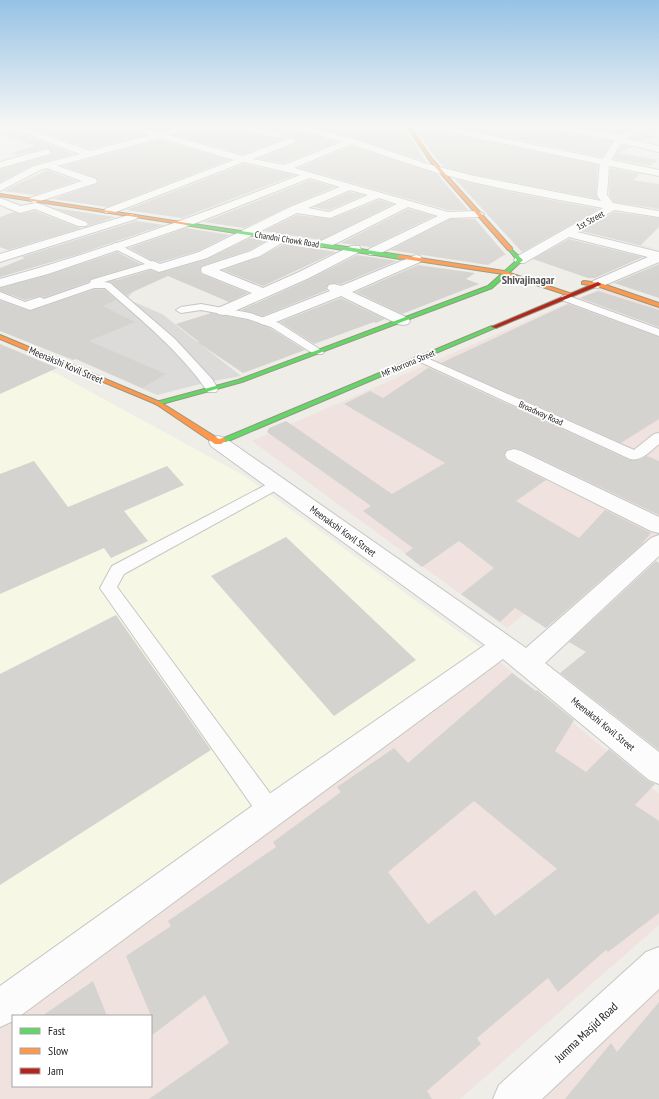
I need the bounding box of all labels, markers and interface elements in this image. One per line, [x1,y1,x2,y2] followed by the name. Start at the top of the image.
[574,208,606,232] street label: 1st Street
[254,228,320,250] street label: Chandni Chowk Road
[502,272,555,287] district label: Shivajinagar
[27,344,105,386] street label: Meenakshi Kovil Street
[380,347,437,379] street label: MF Norrona Street
[517,398,565,428] street label: Broadway Road
[307,503,379,560] street label: Meenakshi Kovil Street
[568,694,638,754] street label: Meenakshi Kovil Street
[551,999,621,1066] street label: Jumma Masjid Road
[12,1015,152,1087] legend
[48,1023,66,1038] text: Fast
[48,1043,69,1058] text: Slow
[47,1063,64,1078] text: Jam

